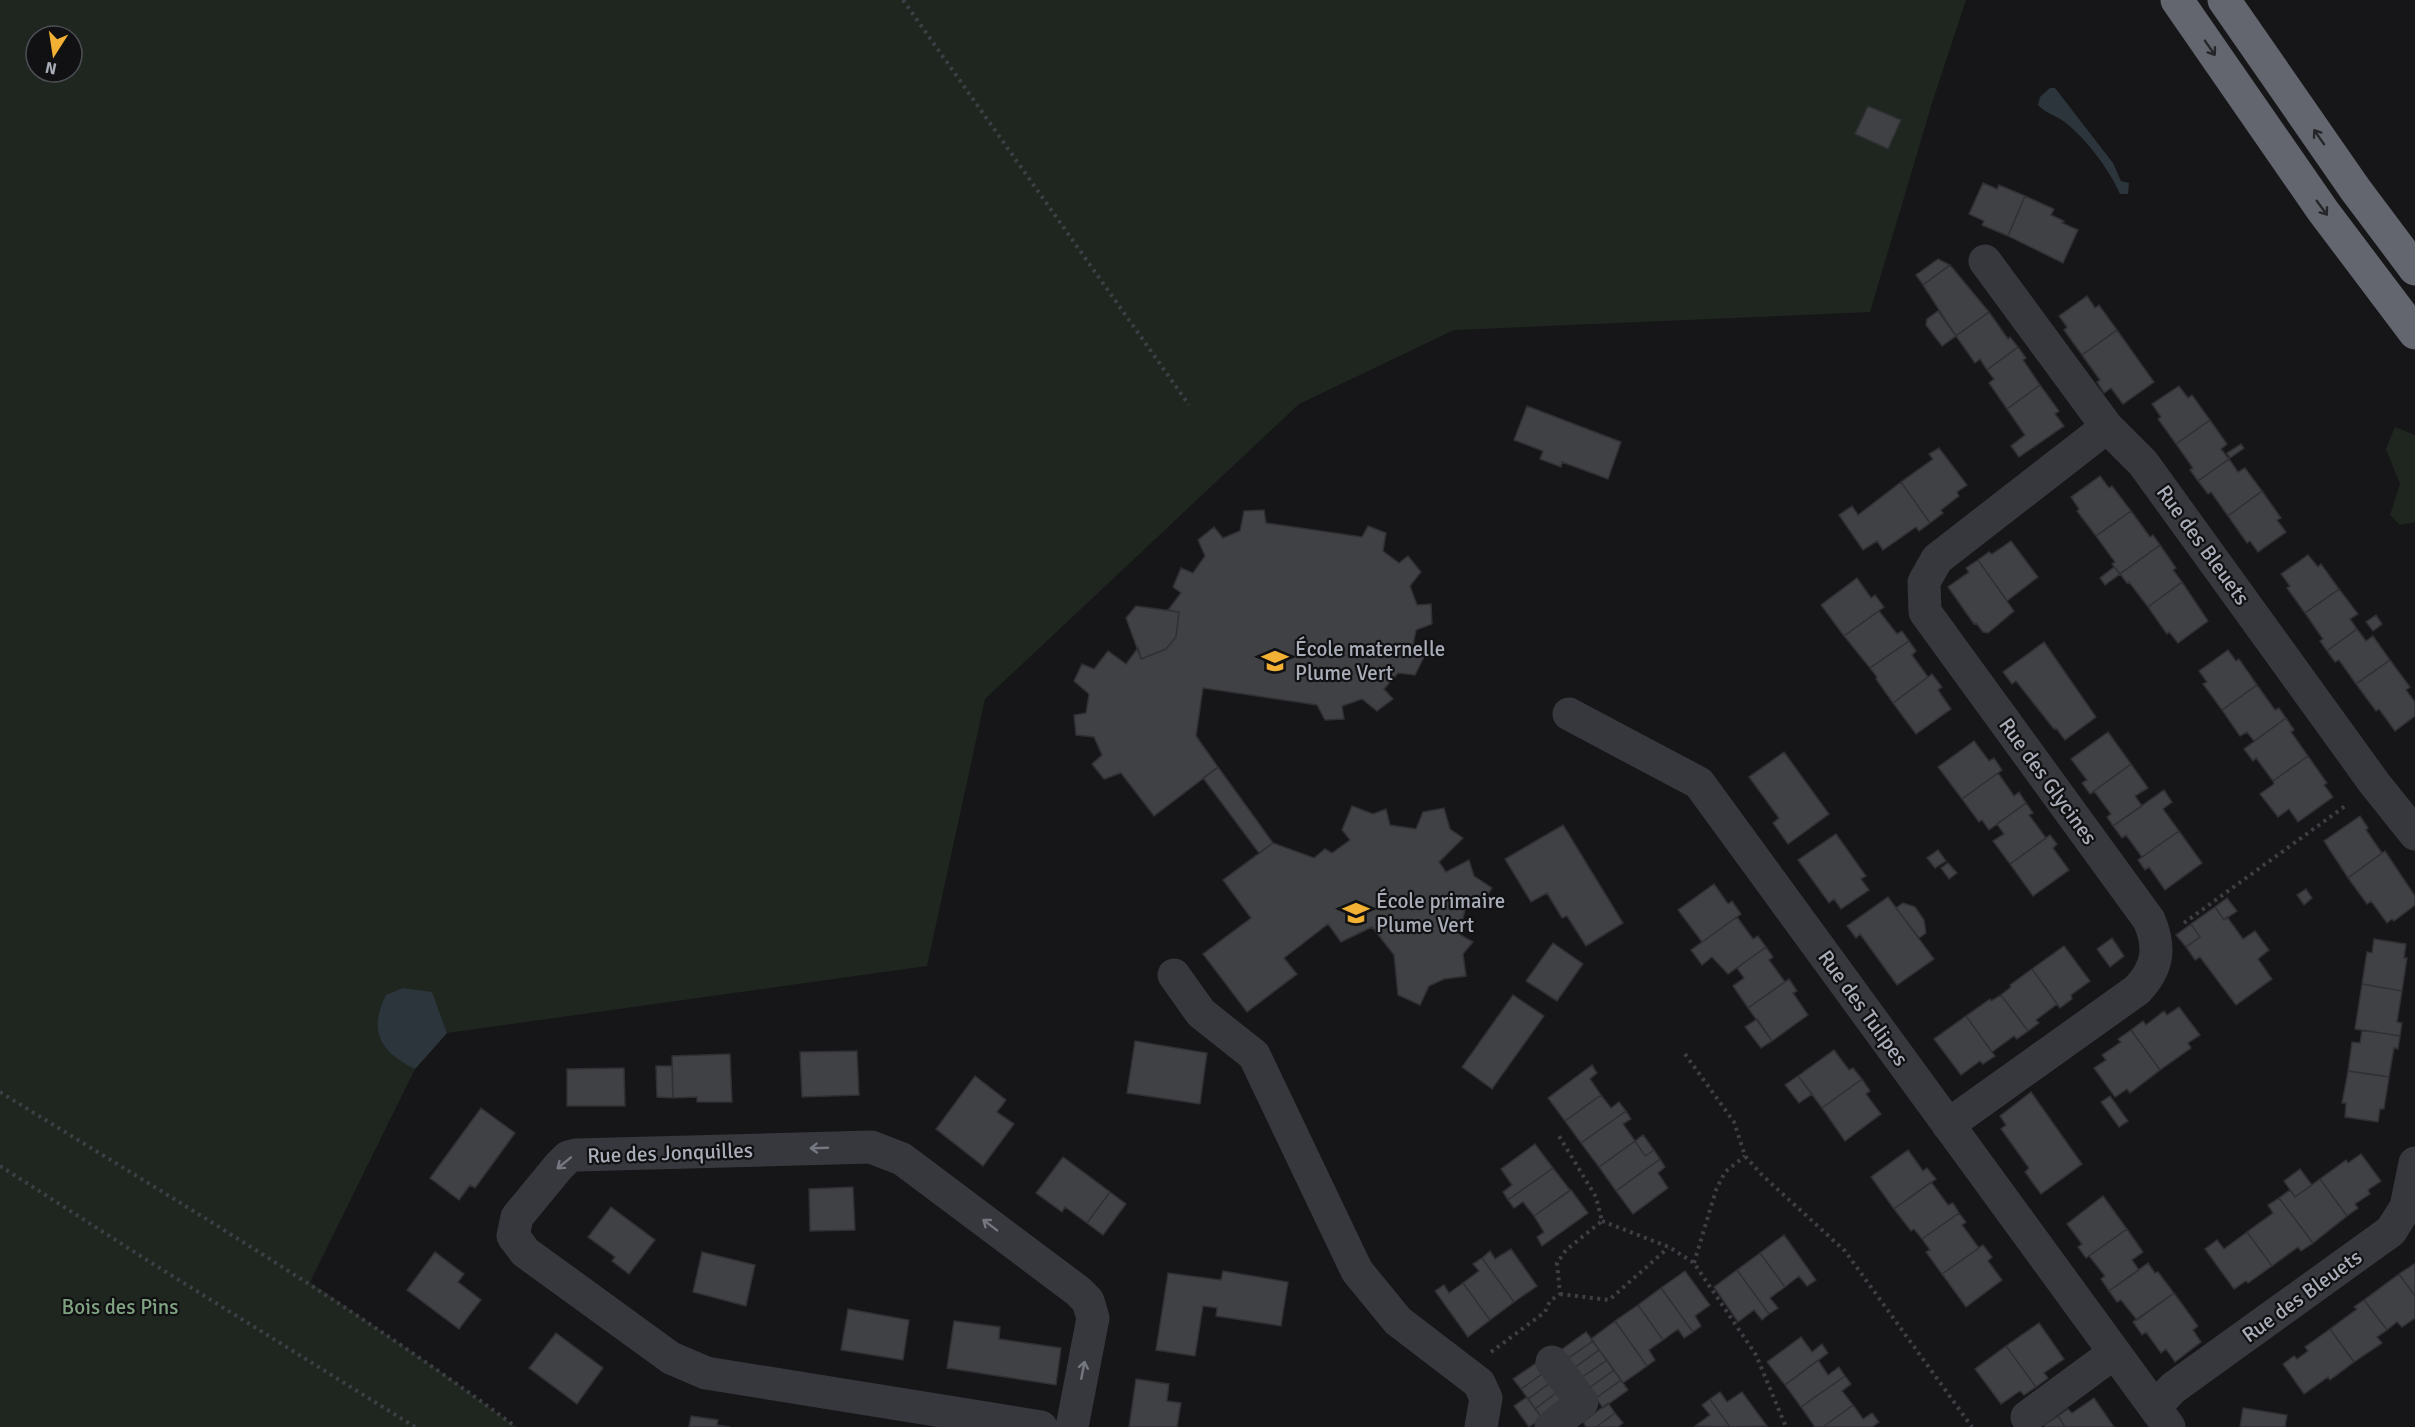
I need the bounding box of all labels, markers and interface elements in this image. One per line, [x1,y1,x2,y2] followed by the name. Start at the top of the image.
[24,24,84,84] north arrow
[2204,39,2216,56] one-way arrow
[44,57,59,79] text: N
[2313,129,2325,146] one-way arrow
[2316,200,2328,216] one-way arrow
[2151,480,2255,610] street label: Rue des Bleuets
[1295,636,1445,686] place label: École maternelle Plume Vert
[1260,646,1290,676] school or university icon: École maternelle Plume Vert
[1993,713,2103,849] street label: Rue des Glycines
[1376,888,1505,938] place label: École primaire Plume Vert
[1341,898,1371,928] school or university icon: École primaire Plume Vert
[1812,945,1914,1071] street label: Rue des Tulipes
[587,1137,753,1169] street label: Rue des Jonquilles
[810,1143,830,1154] one-way arrow
[556,1156,572,1169] one-way arrow
[982,1218,998,1231] one-way arrow
[2237,1244,2367,1348] street label: Rue des Bleuets
[62,1294,178,1320] park label: Bois des Pins
[1078,1360,1089,1380] one-way arrow

